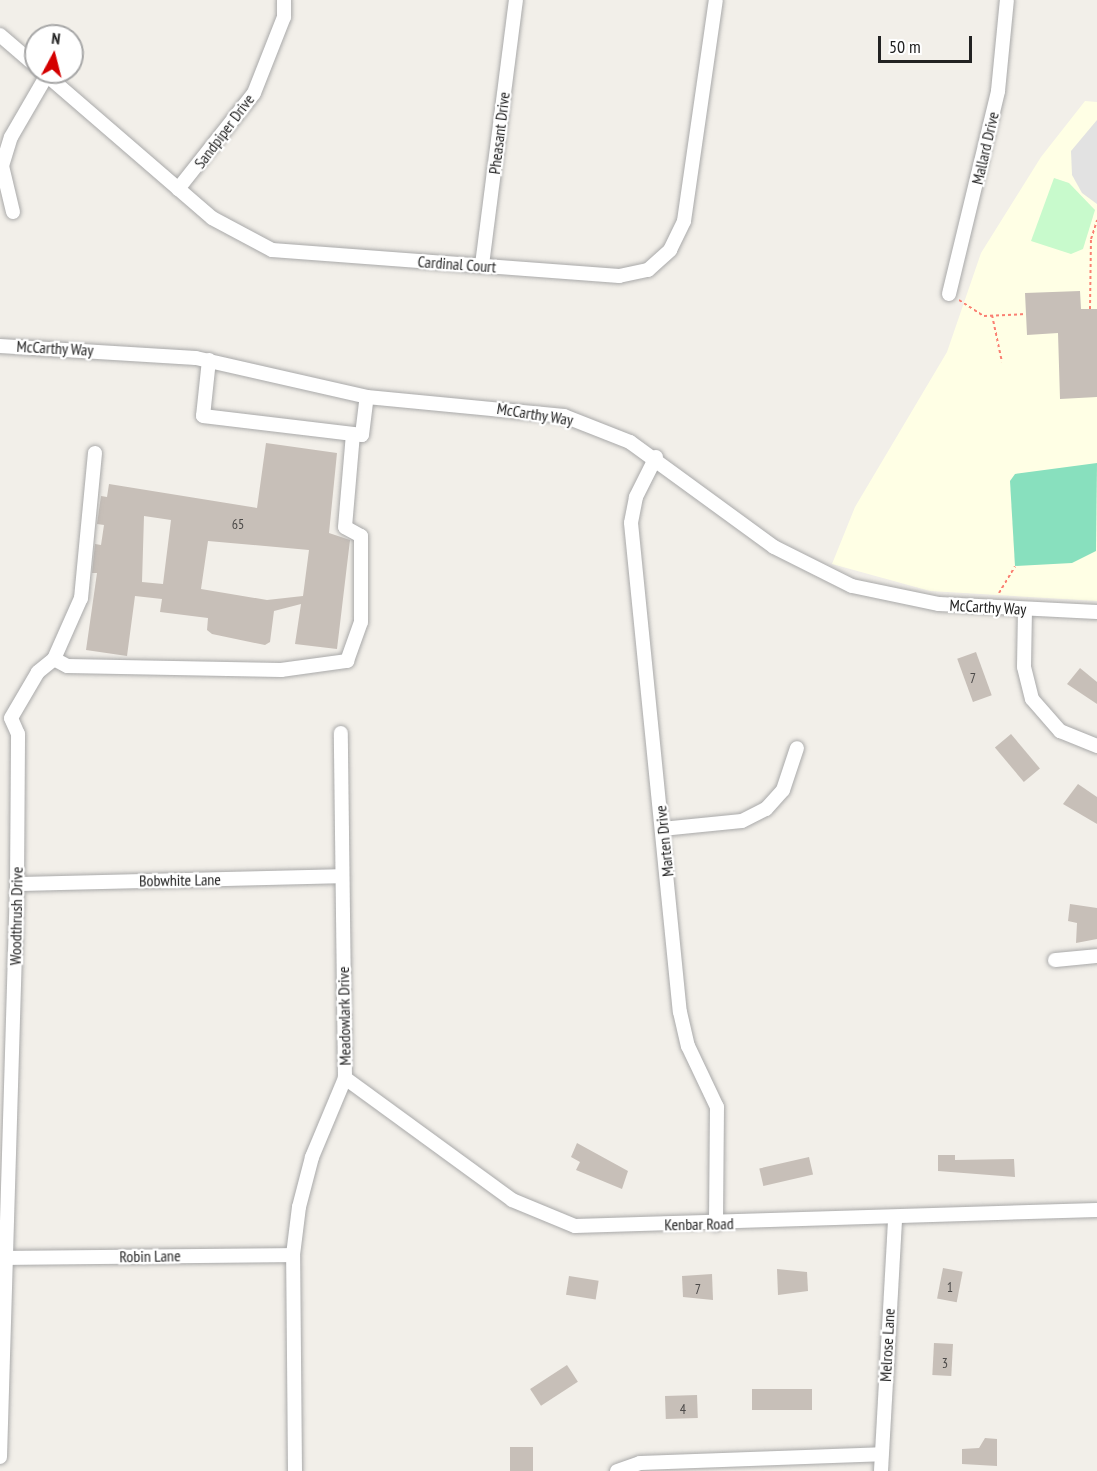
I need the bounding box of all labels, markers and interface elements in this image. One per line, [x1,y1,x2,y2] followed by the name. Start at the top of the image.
[24,24,84,84] north arrow
[881,24,976,62] scale bar
[50,28,61,49] text: N
[889,35,921,58] text: 50 m
[190,90,258,172] street label: Sandpiper Drive
[484,91,514,175] street label: Pheasant Drive
[967,110,1003,186] street label: Mallard Drive
[417,252,497,276] street label: Cardinal Court
[16,336,94,360] street label: McCarthy Way
[495,398,575,430] street label: McCarthy Way
[232,516,244,532] house number: 65
[949,595,1027,619] street label: McCarthy Way
[970,670,976,686] house number: 7
[651,804,677,878] street label: Marten Drive
[6,867,26,965] street label: Woodthrush Drive
[139,870,221,890] street label: Bobwhite Lane
[334,966,354,1066] street label: Meadowlark Drive
[664,1214,734,1234] street label: Kenbar Road
[119,1246,181,1266] street label: Robin Lane
[947,1279,953,1295] house number: 1
[695,1281,701,1297] house number: 7
[875,1308,899,1382] street label: Melrose Lane
[942,1355,948,1371] house number: 3
[680,1401,686,1417] house number: 4

